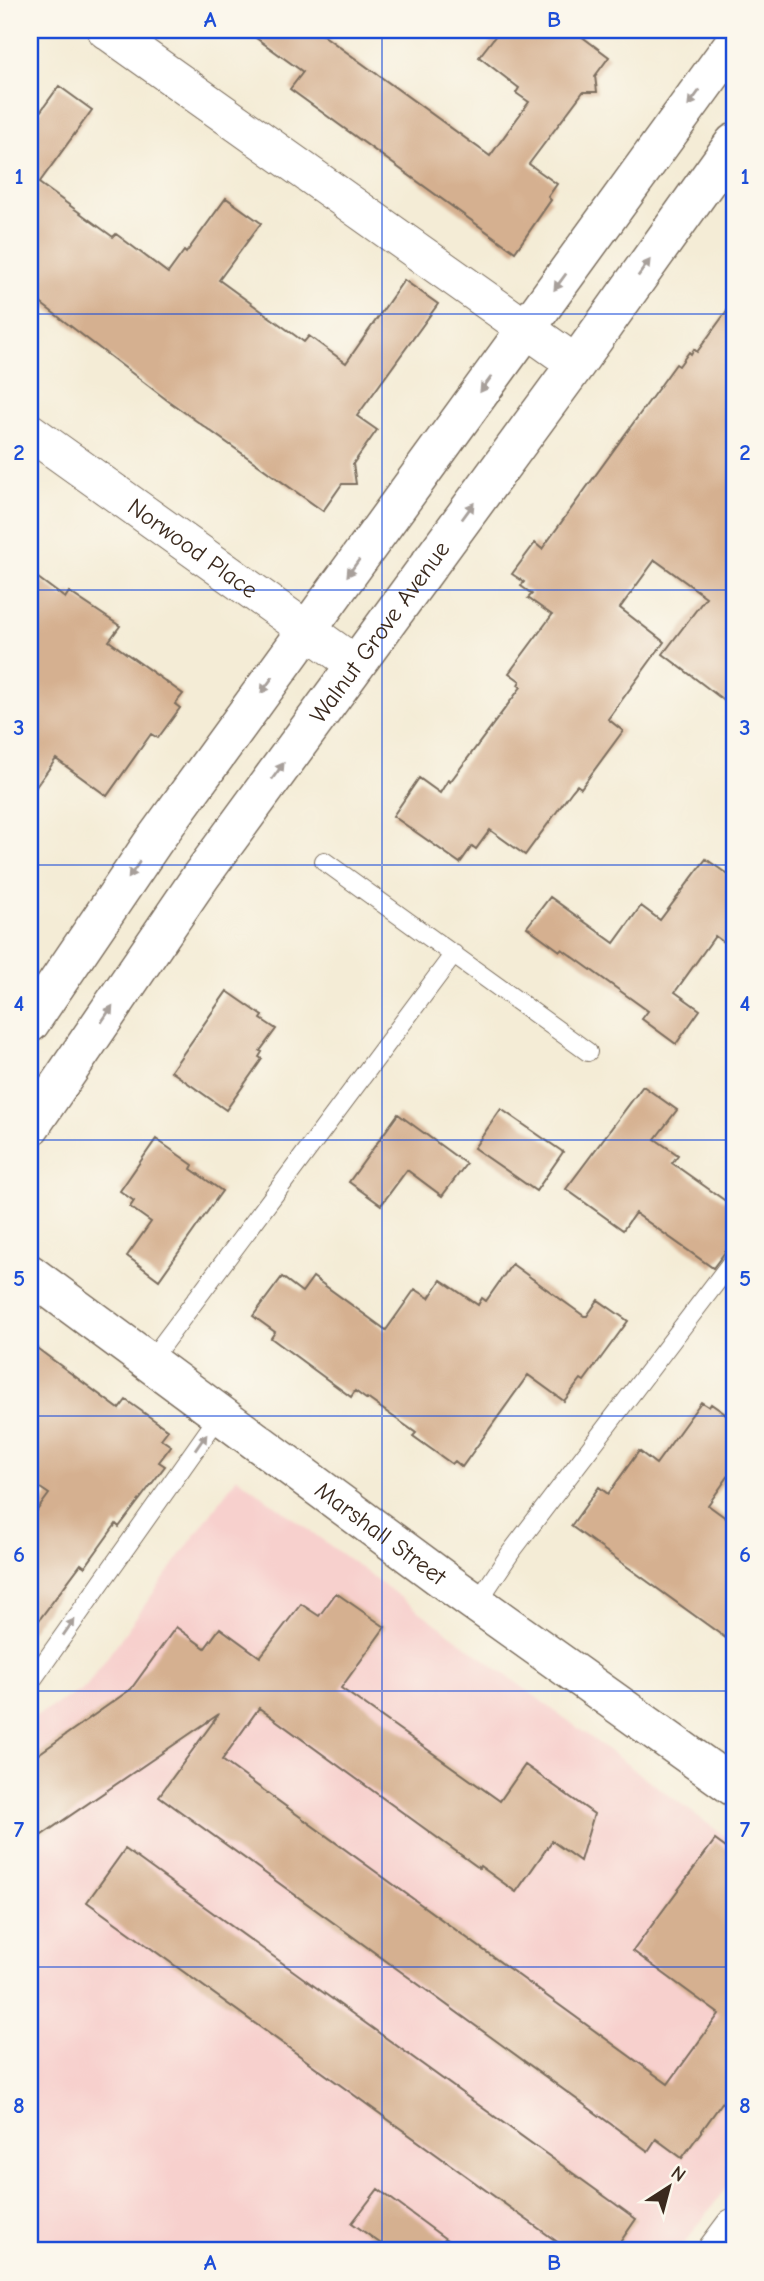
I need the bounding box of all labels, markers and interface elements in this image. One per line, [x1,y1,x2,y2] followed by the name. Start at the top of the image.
[204,6,217,33] text: A
[547,6,561,33] text: B
[687,89,701,107] one-way arrow
[14,163,24,190] text: 1
[740,163,750,190] text: 1
[637,259,651,278] one-way arrow
[554,273,568,291] one-way arrow
[480,375,494,393] one-way arrow
[13,439,25,466] text: 2
[739,439,751,466] text: 2
[122,492,263,604] street label: Norwood Place
[461,502,475,520] one-way arrow
[304,536,456,729] street label: Walnut Grove Avenue
[346,559,360,577] one-way arrow
[260,676,274,695] one-way arrow
[13,714,25,741] text: 3
[739,714,751,741] text: 3
[271,761,285,780] one-way arrow
[127,861,141,879] one-way arrow
[14,990,25,1017] text: 4
[740,990,751,1017] text: 4
[100,1005,114,1023] one-way arrow
[13,1265,25,1292] text: 5
[739,1265,751,1292] text: 5
[194,1433,208,1451] one-way arrow
[310,1476,453,1591] street label: Marshall Street
[13,1541,25,1568] text: 6
[739,1541,751,1568] text: 6
[62,1618,76,1636] one-way arrow
[14,1816,25,1843] text: 7
[740,1816,751,1843] text: 7
[13,2092,25,2119] text: 8
[739,2092,751,2119] text: 8
[634,2152,704,2222] north arrow
[667,2162,690,2187] text: N
[204,2249,217,2276] text: A
[547,2249,561,2276] text: B

